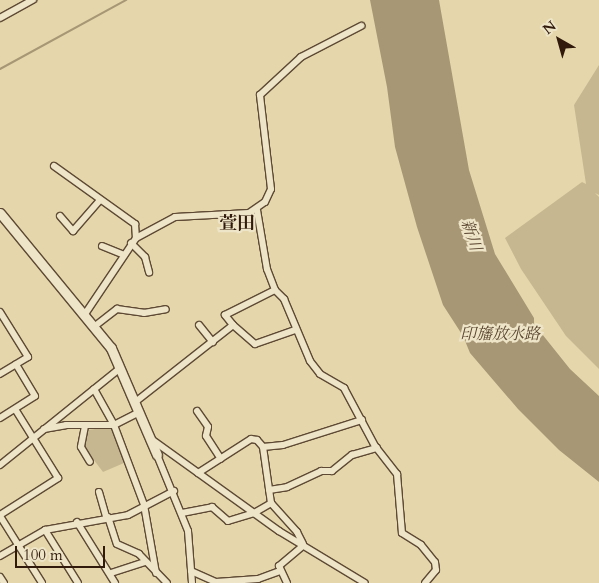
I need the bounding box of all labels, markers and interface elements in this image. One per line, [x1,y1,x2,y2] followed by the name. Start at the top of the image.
[534,15,584,65] north arrow
[539,17,560,39] text: N
[219,213,255,235] district label: 萱田
[457,217,485,253] water label: 新川
[460,324,540,344] water label: 印旛放水路
[18,536,108,568] scale bar
[23,545,63,565] text: 100 m

